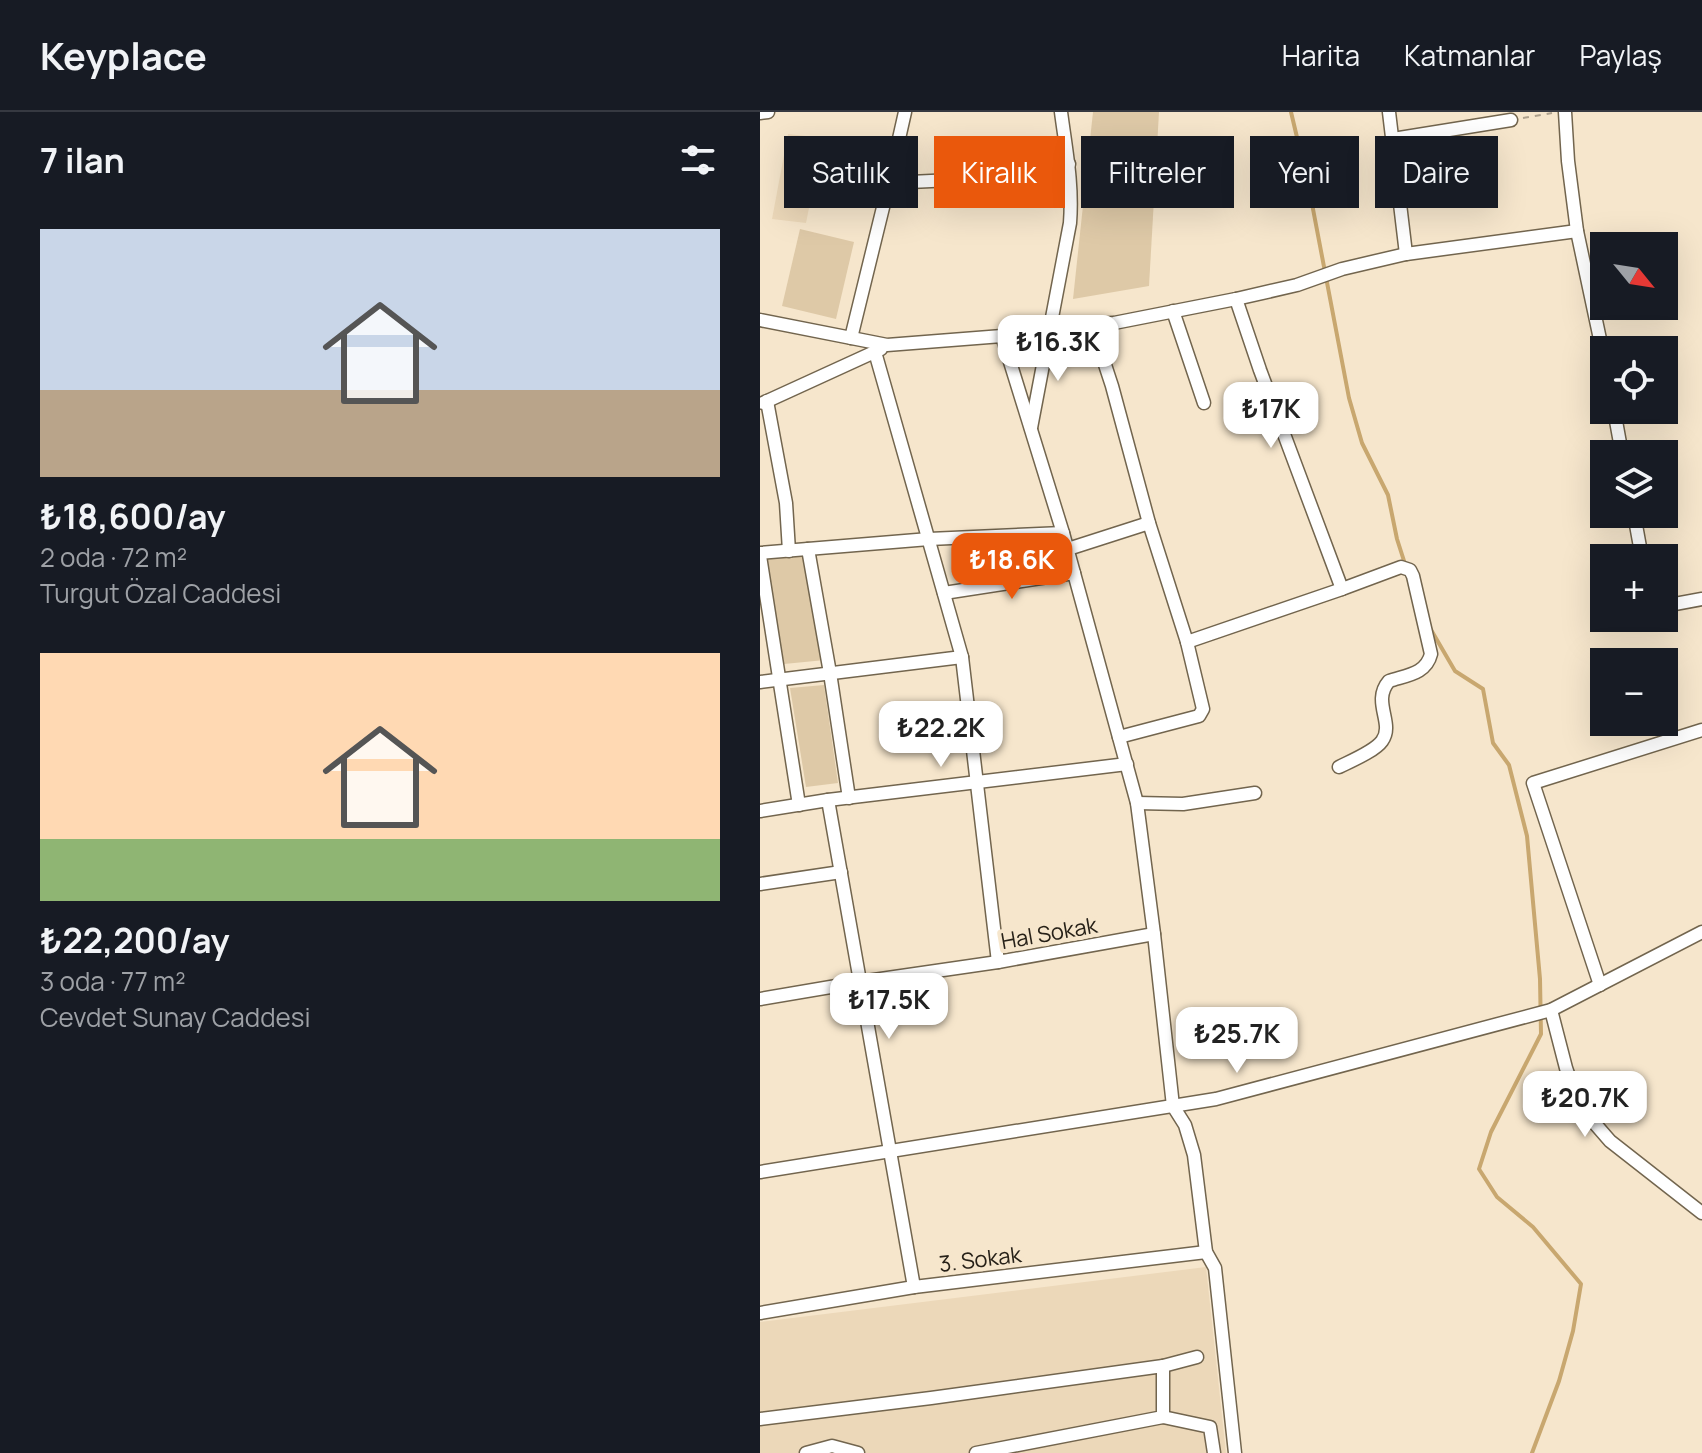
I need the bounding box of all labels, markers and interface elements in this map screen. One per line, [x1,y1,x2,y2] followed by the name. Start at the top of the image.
[40,29,207,81] text: Keyplace
[1282,36,1360,74] text: Harita
[1404,36,1535,74] text: Katmanlar
[1579,36,1662,74] text: Paylaş
[784,136,918,208] chip: Satılık
[934,136,1065,208] chip: Kiralık
[1081,136,1234,208] chip: Filtreler
[1250,136,1359,208] chip: Yeni
[1375,136,1498,208] chip: Daire
[40,137,125,183] text: 7 ilan
[676,138,720,182] icon: filters
[1590,232,1678,320] north arrow
[1590,232,1678,736] map controls
[308,281,452,425] icon: home
[993,315,1123,383] pin: ₺16.3K
[1016,323,1100,359] text: ₺16.3K
[1590,336,1678,424] button: locate
[1224,382,1318,450] pin: ₺17K
[1241,390,1301,426] text: ₺17K
[1590,440,1678,528] button: layers
[40,493,226,539] text: ₺18,600/ay
[947,533,1077,601] pin: ₺18.6K
[40,539,187,575] text: 2 oda · 72 m²
[969,541,1055,577] text: ₺18.6K
[1590,544,1678,632] button: +
[40,575,281,611] text: Turgut Özal Caddesi
[1590,648,1678,736] button: −
[876,701,1006,769] pin: ₺22.2K
[308,705,452,849] icon: home
[897,709,985,745] text: ₺22.2K
[998,910,1101,956] street label: Hal Sokak
[40,917,230,963] text: ₺22,200/ay
[40,963,186,999] text: 3 oda · 77 m²
[824,973,954,1041] pin: ₺17.5K
[848,981,930,1017] text: ₺17.5K
[40,999,310,1035] text: Cevdet Sunay Caddesi
[1172,1007,1302,1075] pin: ₺25.7K
[1194,1015,1280,1051] text: ₺25.7K
[1520,1071,1650,1139] pin: ₺20.7K
[1541,1079,1629,1115] text: ₺20.7K
[937,1239,1024,1279] street label: 3. Sokak

